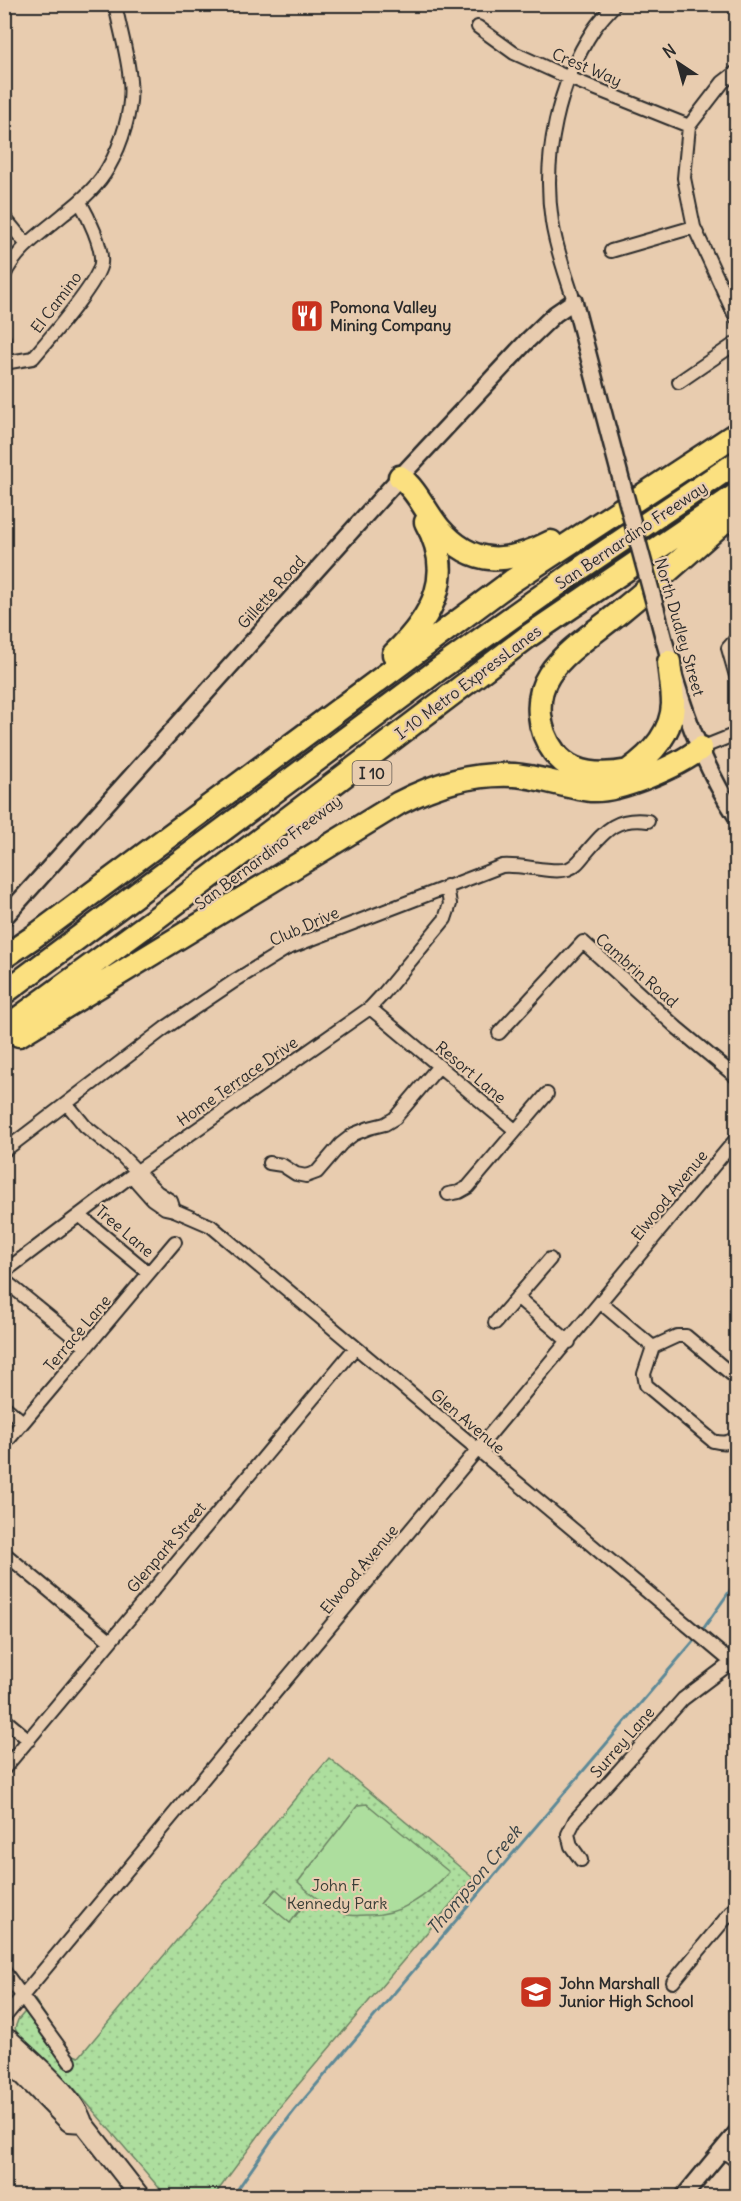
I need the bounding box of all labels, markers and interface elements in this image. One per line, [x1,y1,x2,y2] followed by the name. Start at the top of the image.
[648,33,708,93] north arrow
[659,40,680,62] text: N
[549,43,625,91] street label: Crest Way
[26,267,86,337] street label: El Camino
[330,297,451,336] place label: Pomona Valley Mining Company
[289,298,325,334] restaurant icon: Pomona Valley Mining Company
[551,477,711,593] street label: San Bernardino Freeway
[233,551,309,633] street label: Gillette Road
[651,556,709,699] street label: North Dudley Street
[391,621,545,743] street label: I-10 Metro ExpressLanes
[352,761,392,785] road number: I 10
[191,790,345,914] street label: San Bernardino Freeway
[266,902,342,950] street label: Club Drive
[592,929,682,1011] street label: Cambrin Road
[173,1032,301,1130] street label: Home Terrace Drive
[432,1037,510,1107] street label: Resort Lane
[626,1146,712,1244] street label: Elwood Avenue
[92,1201,158,1261] street label: Tree Lane
[39,1291,115,1375] street label: Terrace Lane
[427,1384,509,1458] street label: Glen Avenue
[122,1497,210,1597] street label: Glenpark Street
[316,1520,402,1618] street label: Elwood Avenue
[586,1702,658,1782] street label: Surrey Lane
[421,1819,528,1940] water label: Thompson Creek
[287,1875,387,1913] park label: John F. Kennedy Park
[559,1973,694,2012] place label: John Marshall Junior High School
[518,1974,554,2010] school or university icon: John Marshall Junior High School

